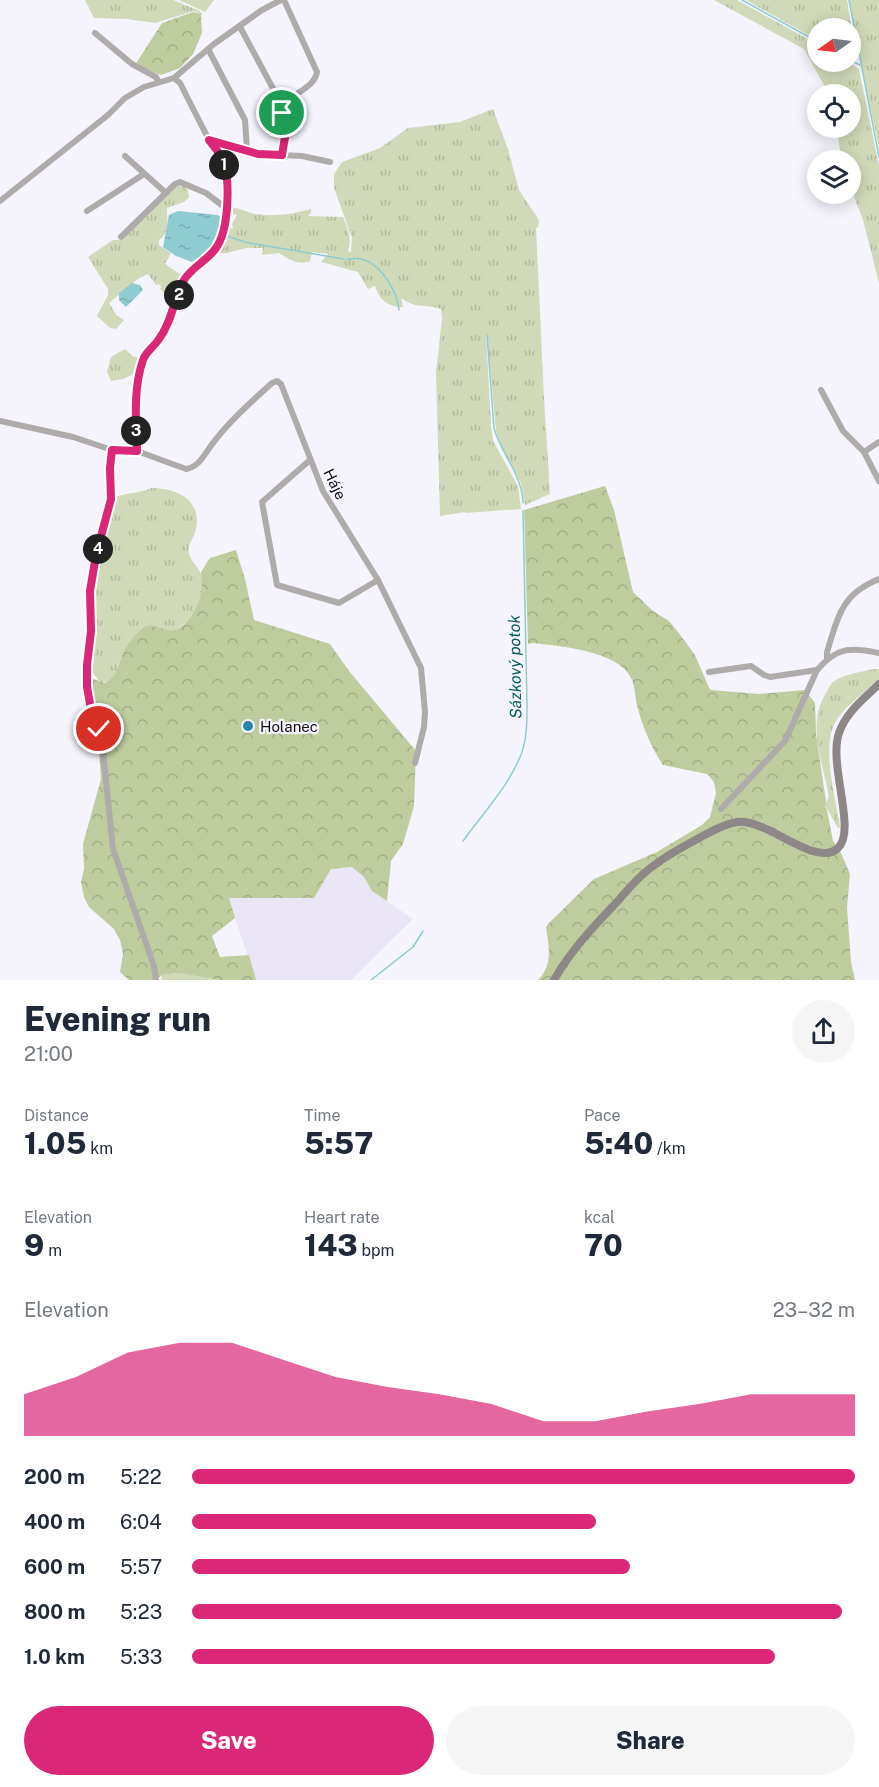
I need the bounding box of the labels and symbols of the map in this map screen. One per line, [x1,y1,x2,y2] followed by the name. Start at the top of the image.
[807,18,861,72] north arrow
[256,87,307,138] pin
[209,150,239,180] pin: 1
[164,280,194,310] pin: 2
[121,416,151,446] pin: 3
[320,466,350,502] street label: Háje
[83,534,113,564] pin: 4
[505,615,525,719] water label: Sázkový potok
[73,703,124,754] pin
[260,718,318,735] place label: Holanec
[241,719,255,733] marker: Holanec

